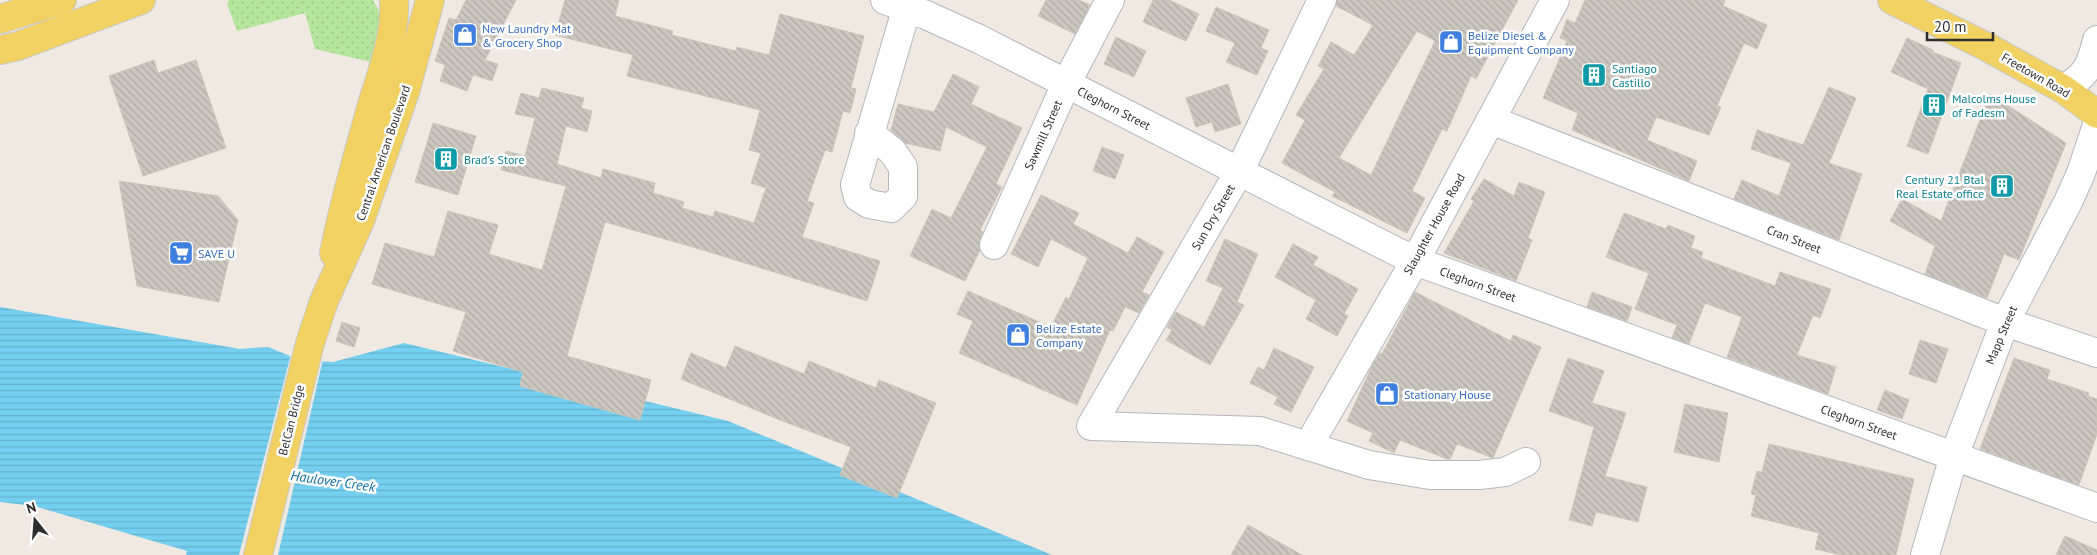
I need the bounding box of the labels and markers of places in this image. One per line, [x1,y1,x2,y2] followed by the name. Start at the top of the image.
[482,21,571,50] place label: New Laundry Mat & Grocery Shop
[452,22,478,48] shop icon: New Laundry Mat & Grocery Shop
[1468,28,1574,57] place label: Belize Diesel & Equipment Company
[1438,29,1464,55] shop icon: Belize Diesel & Equipment Company
[1612,61,1657,90] place label: Santiago Castillo
[1581,62,1607,88] building icon: Santiago Castillo
[1952,91,2036,120] place label: Malcolms House of Fadesm
[1921,92,1947,118] building icon: Malcolms House of Fadesm
[433,146,459,172] building icon: Brad's Store
[464,152,525,167] place label: Brad's Store
[1896,172,1984,201] place label: Century 21 Btal Real Estate office
[1989,173,2015,199] building icon: Century 21 Btal Real Estate office
[168,240,194,266] supermarket icon: SAVE U
[198,246,235,261] place label: SAVE U
[1036,321,1102,350] place label: Belize Estate Company
[1005,322,1031,348] shop icon: Belize Estate Company
[1374,381,1400,407] shop icon: Stationary House
[1404,387,1491,402] place label: Stationary House

